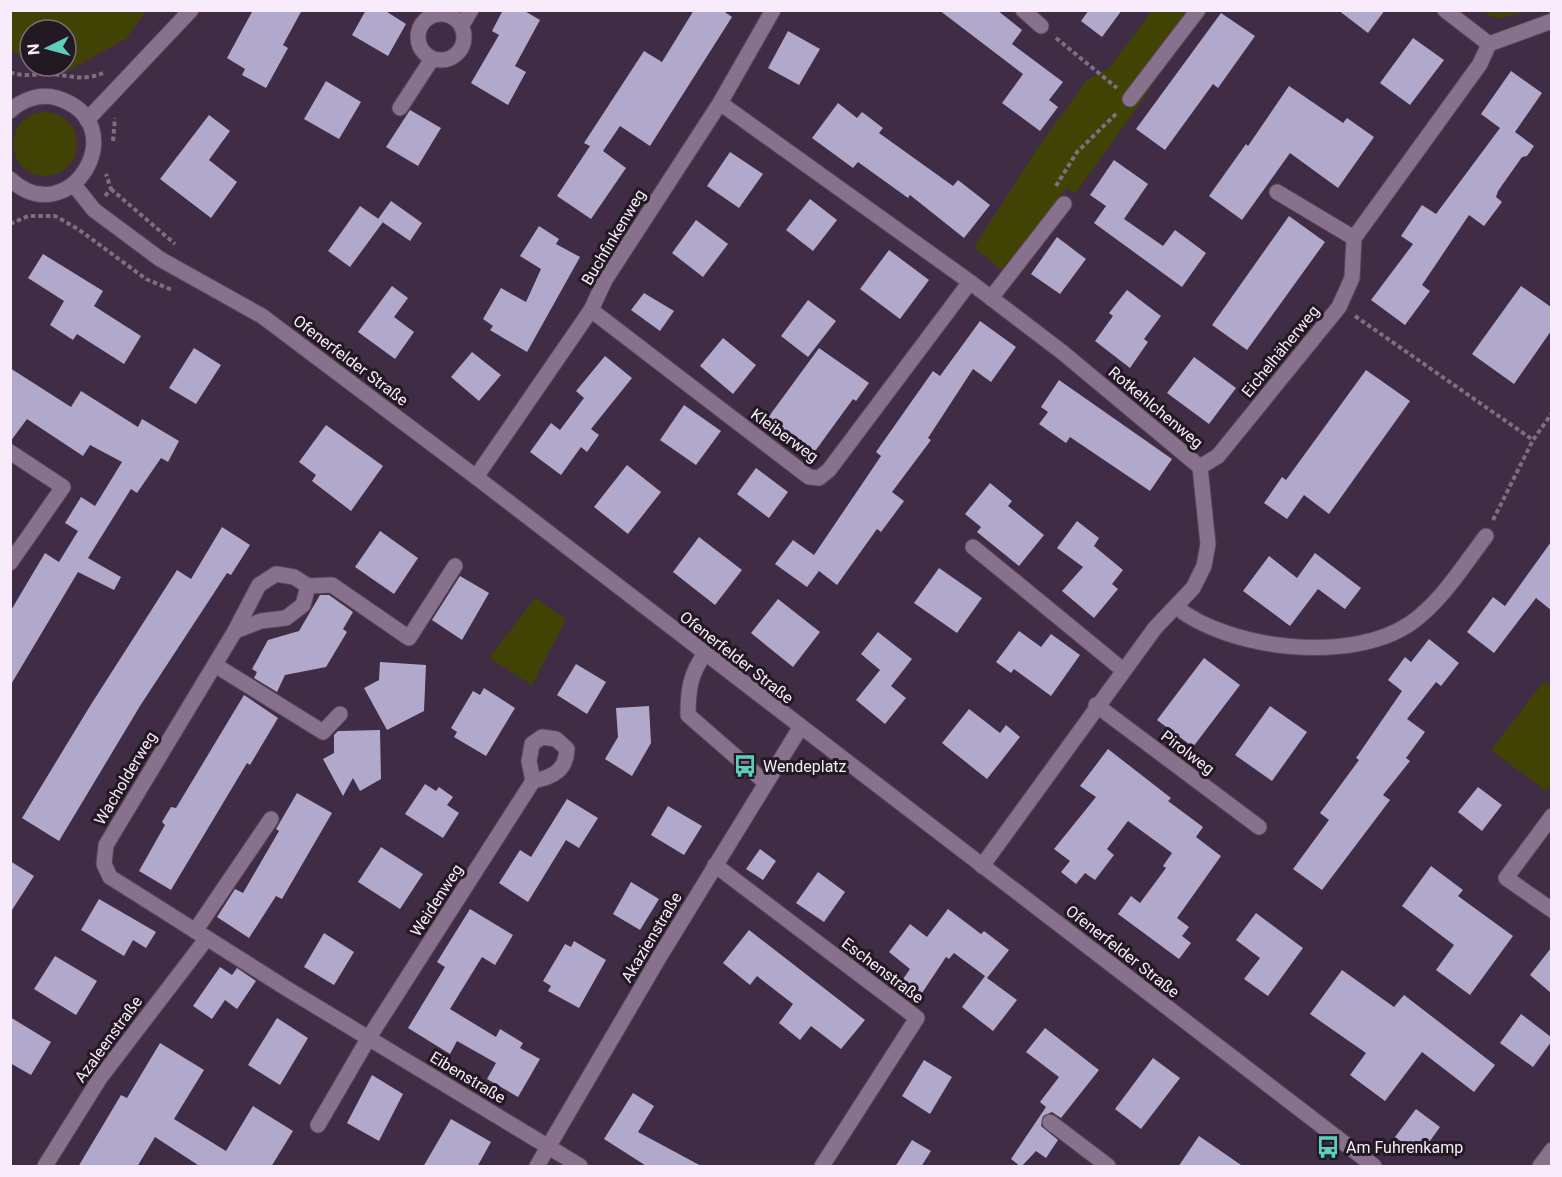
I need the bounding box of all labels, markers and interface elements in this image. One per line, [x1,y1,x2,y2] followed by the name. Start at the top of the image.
[18,18,78,78] north arrow
[24,43,44,56] text: N
[577,186,650,289] street label: Buchfinkenweg
[1238,302,1323,401] street label: Eichelhäherweg
[290,311,412,410] street label: Ofenerfelder Straße
[1105,362,1207,452] street label: Rotkehlchenweg
[747,405,822,466] street label: Kleiberweg
[676,607,797,708] street label: Ofenerfelder Straße
[1157,726,1218,779] street label: Pirolweg
[90,728,161,828] street label: Wacholderweg
[732,753,758,779] bus stop icon: Wendeplatz
[763,757,847,776] place label: Wendeplatz
[406,861,467,940] street label: Weidenweg
[617,889,686,986] street label: Akazienstraße
[1062,901,1183,1002] street label: Ofenerfelder Straße
[838,934,927,1007] street label: Eschenstraße
[71,992,146,1086] street label: Azaleenstraße
[427,1048,509,1107] street label: Eibenstraße
[1315,1134,1341,1160] bus stop icon: Am Fuhrenkamp
[1346,1138,1463,1157] place label: Am Fuhrenkamp

